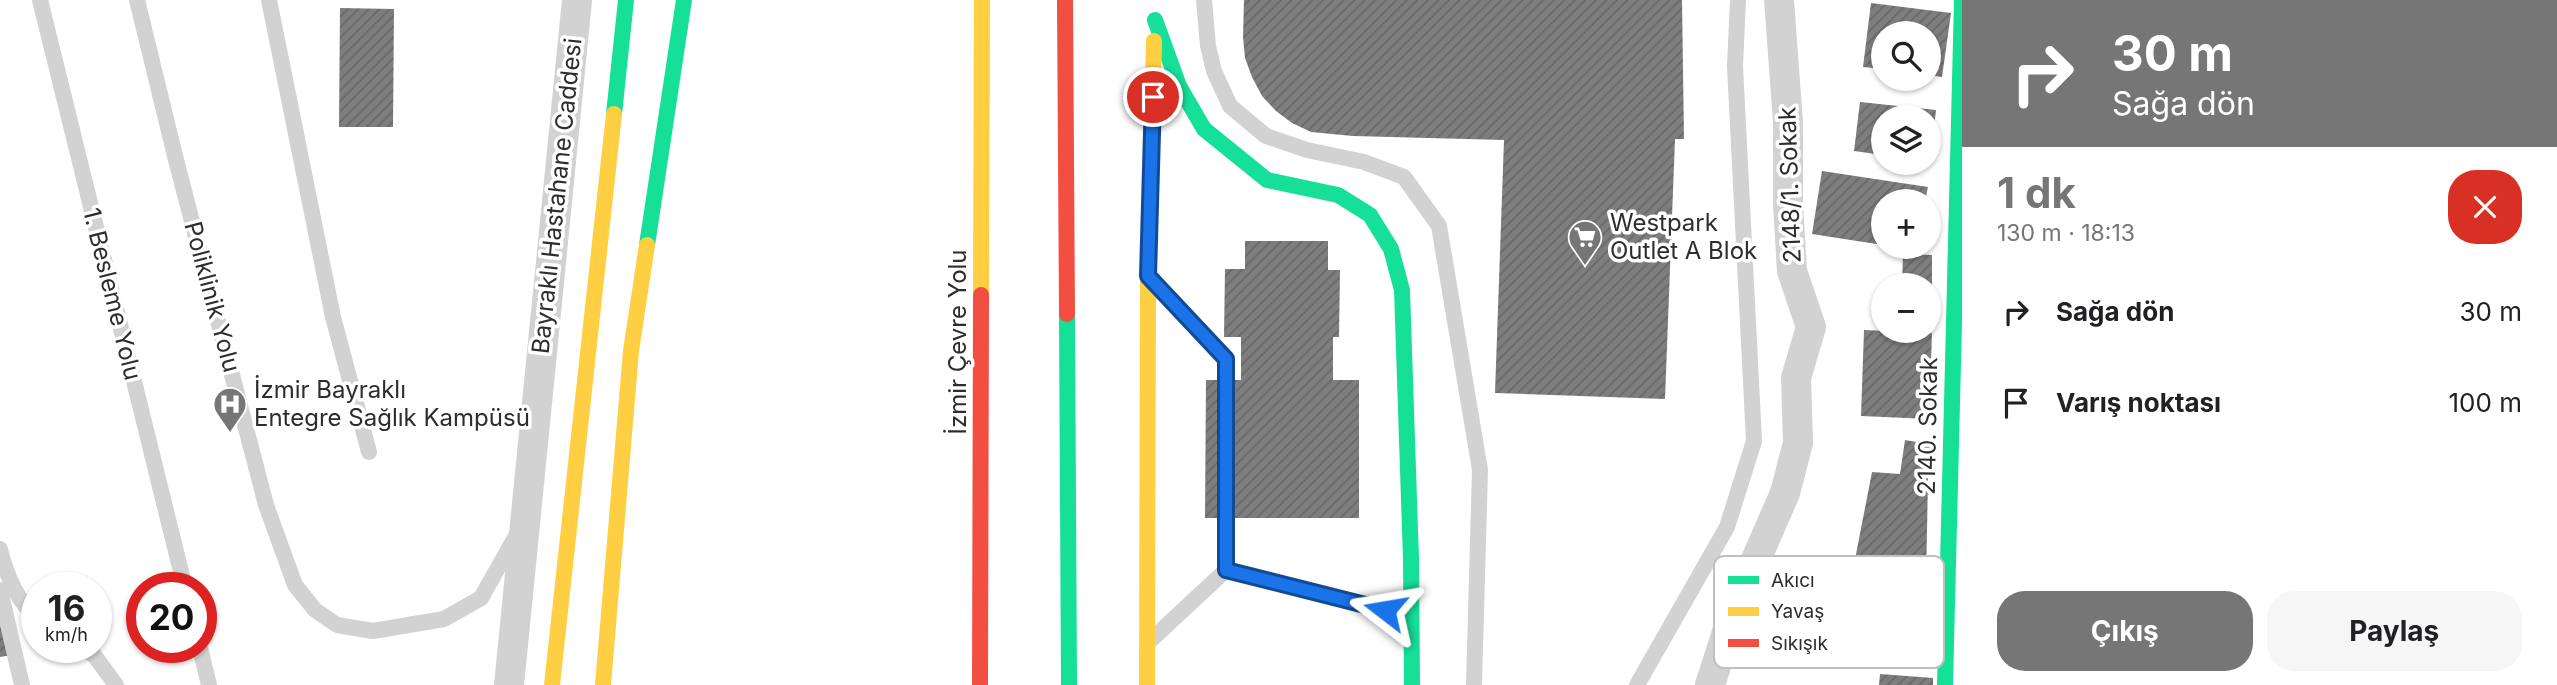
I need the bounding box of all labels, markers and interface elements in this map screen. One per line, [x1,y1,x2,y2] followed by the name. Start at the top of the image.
[1871,21,1941,343] map controls
[1871,21,1941,91] button: search
[2112,24,2233,83] text: 30 m
[1997,28,2088,119] icon: right
[526,37,588,355] street label: Bayraklı Hastahane Caddesi
[1123,67,1183,127] pin
[1134,78,1172,116] icon: arrive
[2112,84,2255,123] text: Sağa dön
[1871,105,1941,175] button: layers
[1772,106,1807,264] street label: 2148/1. Sokak
[1997,167,2076,218] text: 1 dk
[2448,170,2522,244] button: close
[1871,189,1941,259] button: +
[77,205,148,383] street label: 1. Besleme Yolu
[1610,208,1757,265] place label: Westpark Outlet A Blok
[178,218,247,375] street label: Poliklinik Yolu
[1566,218,1604,267] supermarket icon: Westpark Outlet A Blok
[1997,219,2135,247] text: 130 m · 18:13
[943,249,972,435] street label: İzmir Çevre Yolu
[1871,273,1941,343] button: −
[1997,293,2035,331] icon: right
[2056,296,2174,327] text: Sağa dön
[2459,296,2522,327] text: 30 m
[1912,357,1943,495] street label: 2140. Sokak
[254,375,530,432] place label: İzmir Bayraklı Entegre Sağlık Kampüsü
[1997,384,2035,422] icon: arrive
[211,385,249,434] hospital icon: İzmir Bayraklı Entegre Sağlık Kampüsü
[2056,387,2221,418] text: Varış noktası
[2449,387,2522,418] text: 100 m
[1714,556,1944,668] legend
[1771,569,1815,592] text: Akıcı
[126,572,217,663] speed limit sign: 20
[1348,573,1422,647] position arrow
[48,587,85,629] text: 16
[1997,591,2253,671] button: Çıkış
[2267,591,2522,671] button: Paylaş
[1771,600,1824,623] text: Yavaş
[45,624,88,645] text: km/h
[1771,632,1828,655] text: Sıkışık

